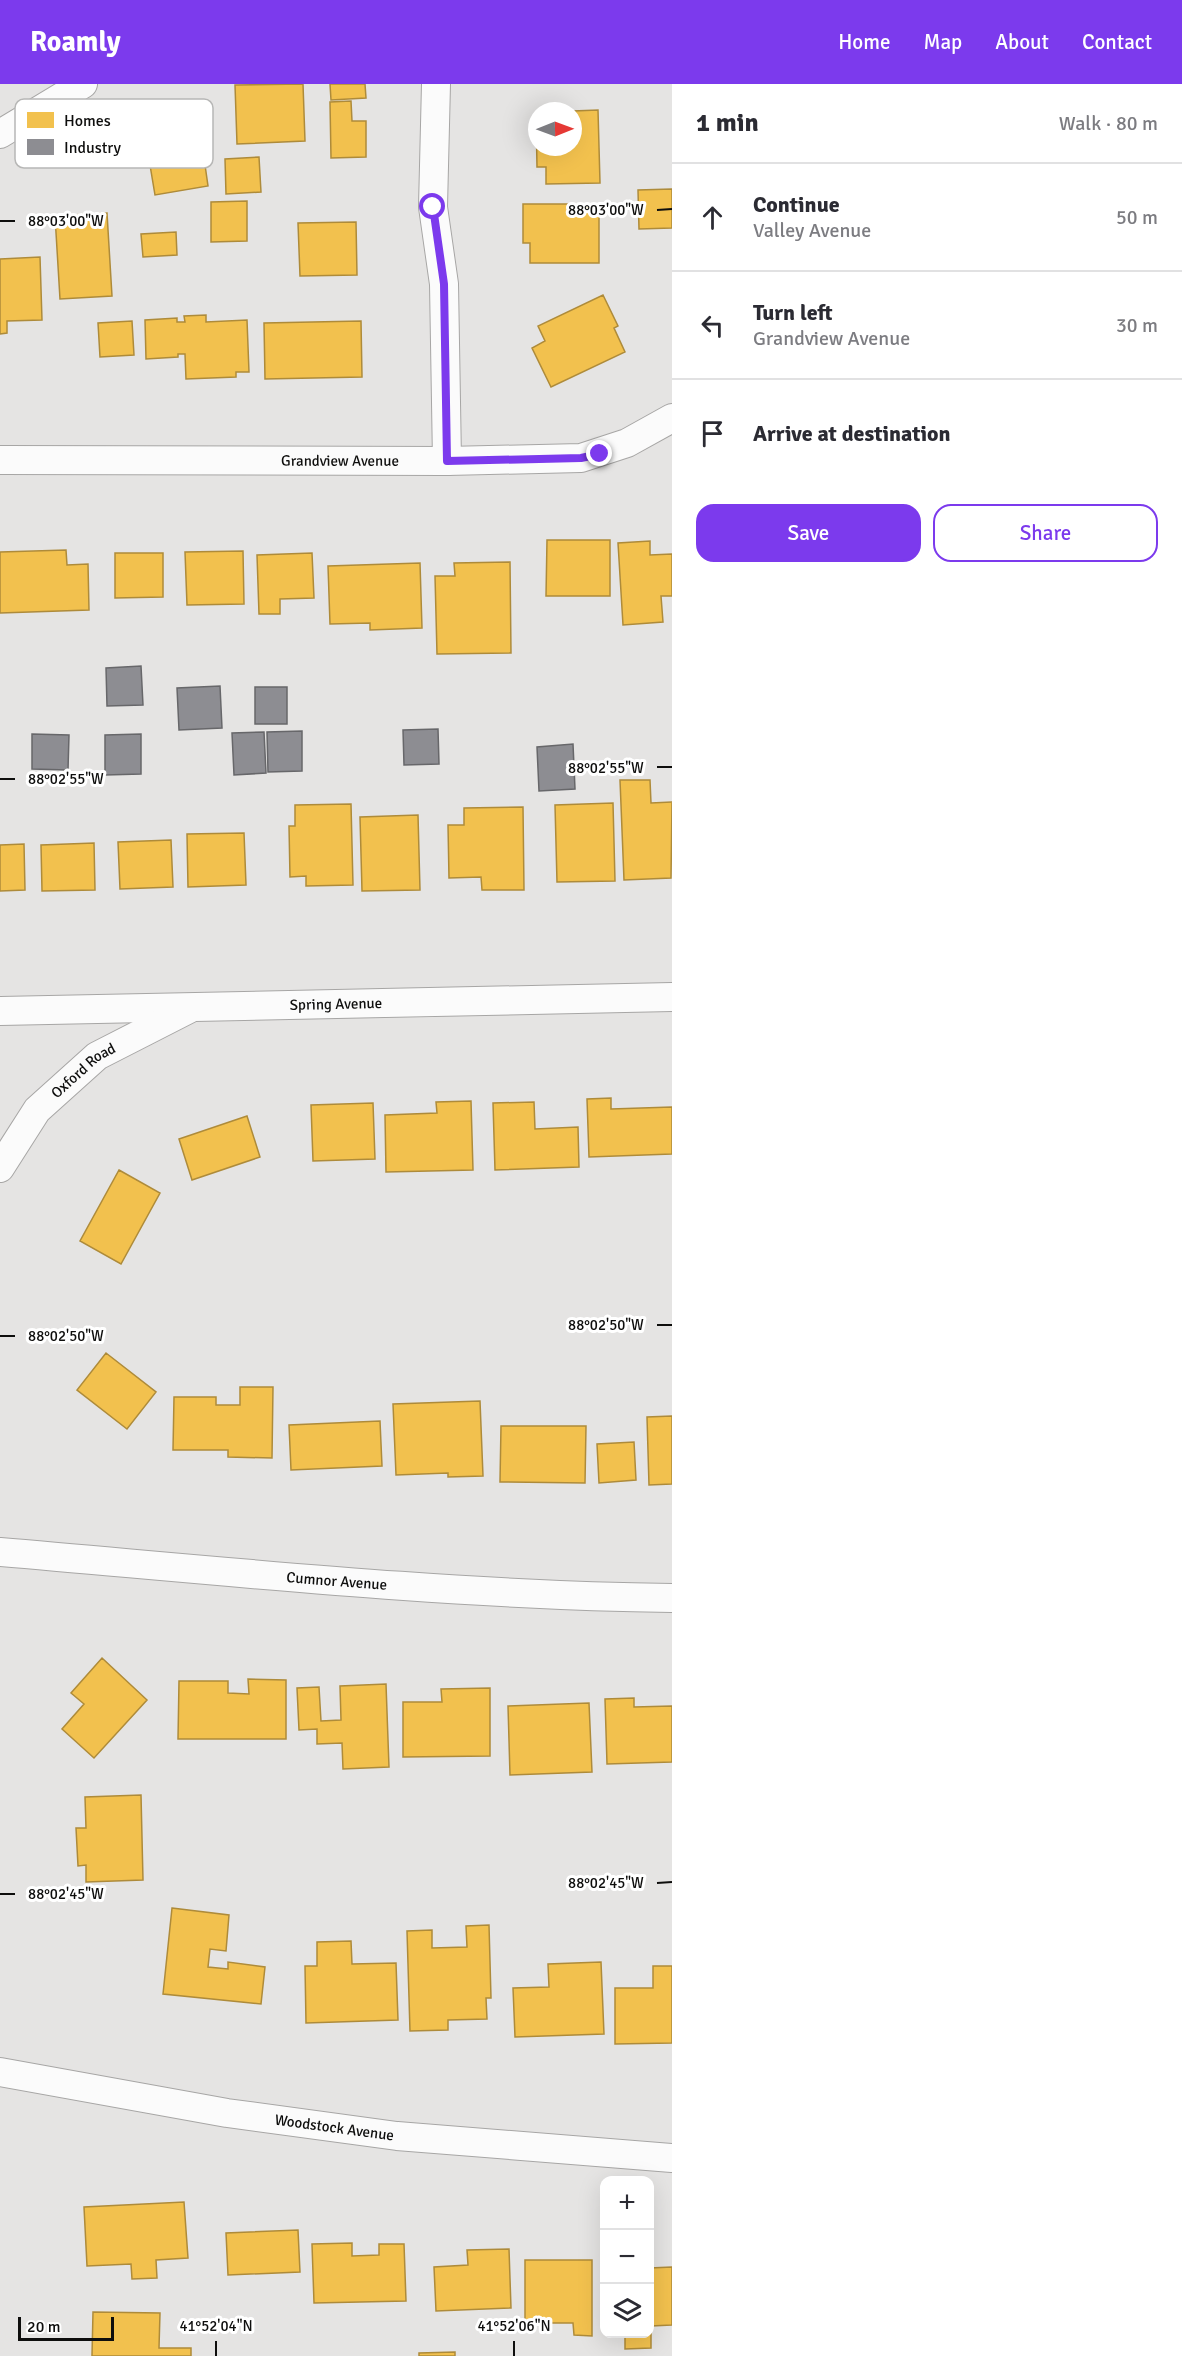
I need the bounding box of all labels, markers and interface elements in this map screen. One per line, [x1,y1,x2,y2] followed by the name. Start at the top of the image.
[30,25,121,59] text: Roamly
[838,29,891,55] text: Home
[924,29,962,55] text: Map
[995,29,1049,55] text: About
[1082,29,1152,55] text: Contact
[15,99,213,168] legend
[528,102,582,156] north arrow
[696,107,759,139] text: 1 min
[64,111,111,131] text: Homes
[1059,111,1158,136] text: Walk · 80 m
[64,138,122,158] text: Industry
[753,191,840,218] text: Continue
[419,193,445,219] route start
[568,201,644,219] text: 88°03'00"W
[696,201,729,234] icon: ahead
[1116,205,1158,230] text: 50 m
[28,212,104,230] text: 88°03'00"W
[753,218,871,243] text: Valley Avenue
[753,299,833,326] text: Turn left
[696,309,729,342] icon: left
[1116,313,1158,338] text: 30 m
[753,326,910,351] text: Grandview Avenue
[696,417,729,450] icon: arrive
[753,420,950,447] text: Arrive at destination
[586,440,612,466] route end
[281,452,399,470] street label: Grandview Avenue
[696,504,921,562] button: Save
[933,504,1158,562] button: Share
[568,759,644,777] text: 88°02'55"W
[28,770,104,788] text: 88°02'55"W
[289,994,382,1014] street label: Spring Avenue
[47,1039,119,1102] street label: Oxford Road
[568,1316,644,1334] text: 88°02'50"W
[28,1327,104,1345] text: 88°02'50"W
[286,1568,388,1594] street label: Cumnor Avenue
[568,1874,644,1892] text: 88°02'45"W
[28,1885,104,1903] text: 88°02'45"W
[274,2111,395,2144] street label: Woodstock Avenue
[600,2176,654,2338] map controls
[600,2176,654,2230] button: +
[600,2230,654,2284] button: −
[600,2284,654,2338] button: layers
[18,2314,114,2342] scale bar
[27,2317,61,2337] text: 20 m
[179,2317,253,2335] text: 41°52'04"N
[477,2317,551,2335] text: 41°52'06"N

